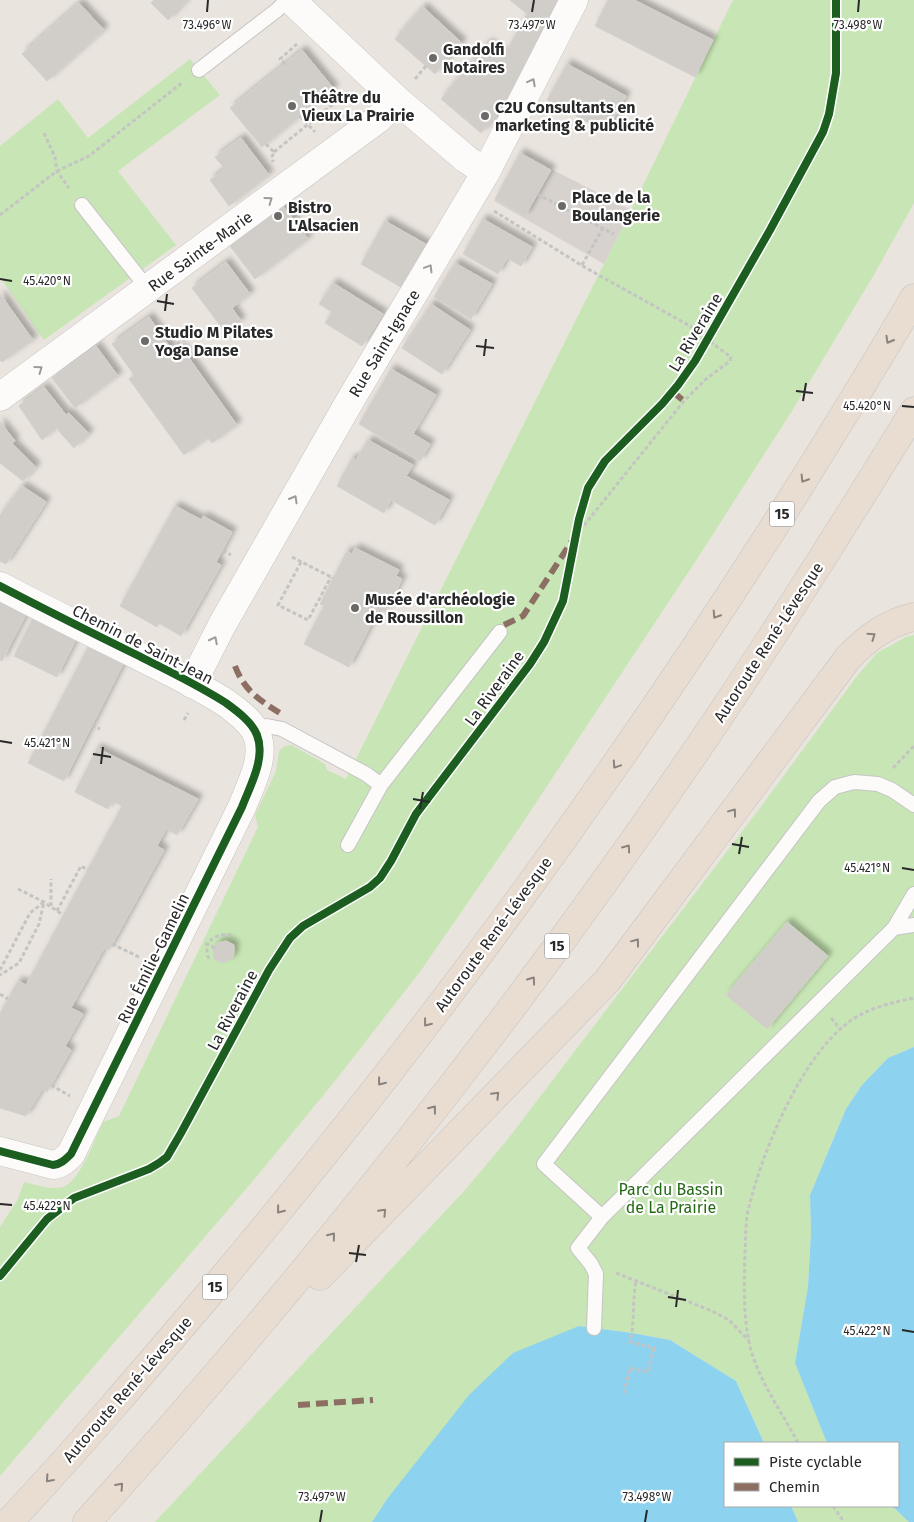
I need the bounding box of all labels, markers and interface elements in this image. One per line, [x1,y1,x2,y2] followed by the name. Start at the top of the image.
[183,18,231,32] text: 73.496°W
[508,18,556,32] text: 73.497°W
[834,18,883,32] text: 73.498°W
[443,40,505,77] place label: Gandolfi Notaires
[427,52,439,64] marker: Gandolfi Notaires
[526,78,536,87] one-way arrow
[301,88,415,125] place label: Théâtre du Vieux La Prairie
[495,98,654,135] place label: C2U Consultants en marketing & publicité
[286,100,298,112] marker: Théâtre du Vieux La Prairie
[479,110,491,122] marker: C2U Consultants en marketing & publicité
[572,188,660,225] place label: Place de la Boulangerie
[263,197,273,206] one-way arrow
[288,198,359,235] place label: Bistro L'Alsacien
[556,200,568,212] marker: Place de la Boulangerie
[144,207,256,296] street label: Rue Sainte-Marie
[272,210,284,222] marker: Bistro L'Alsacien
[423,265,433,274] one-way arrow
[23,274,71,288] text: 45.420°N
[345,286,424,400] street label: Rue Saint-Ignace
[665,289,726,375] street label: La Riveraine
[154,323,273,360] place label: Studio M Pilates Yoga Danse
[139,335,151,347] marker: Studio M Pilates Yoga Danse
[886,335,896,344] one-way arrow
[33,366,43,375] one-way arrow
[843,399,891,413] text: 45.420°N
[801,473,811,482] one-way arrow
[287,495,297,504] one-way arrow
[770,502,794,526] road number: 15
[710,559,827,726] street label: Autoroute René-Lévesque
[365,590,515,627] place label: Musée d'archéologie de Roussillon
[69,601,216,688] street label: Chemin de Saint-Jean
[349,602,361,614] marker: Musée d'archéologie de Roussillon
[713,609,722,619] one-way arrow
[866,633,876,642] one-way arrow
[208,637,218,646] one-way arrow
[461,647,528,730] street label: La Riveraine
[24,736,70,750] text: 45.421°N
[613,759,622,768] one-way arrow
[727,808,736,818] one-way arrow
[621,845,630,854] one-way arrow
[431,853,556,1015] street label: Autoroute René-Lévesque
[844,861,890,875] text: 45.421°N
[113,889,193,1027] street label: Rue Émilie-Gamelin
[544,934,570,958] road number: 15
[630,939,638,948] one-way arrow
[203,967,262,1054] street label: La Riveraine
[526,976,535,986] one-way arrow
[424,1017,433,1027] one-way arrow
[377,1077,386,1086] one-way arrow
[490,1092,499,1101] one-way arrow
[428,1106,436,1115] one-way arrow
[619,1180,723,1217] park label: Parc du Bassin de La Prairie
[23,1199,71,1213] text: 45.422°N
[277,1204,285,1213] one-way arrow
[377,1208,386,1217] one-way arrow
[327,1233,336,1242] one-way arrow
[202,1274,228,1300] road number: 15
[59,1313,196,1466] street label: Autoroute René-Lévesque
[843,1324,891,1338] text: 45.422°N
[724,1442,899,1507] legend
[769,1453,862,1471] text: Piste cyclable
[45,1474,54,1483] one-way arrow
[769,1478,820,1496] text: Chemin
[114,1482,123,1491] one-way arrow
[298,1490,346,1504] text: 73.497°W
[623,1490,672,1504] text: 73.498°W

